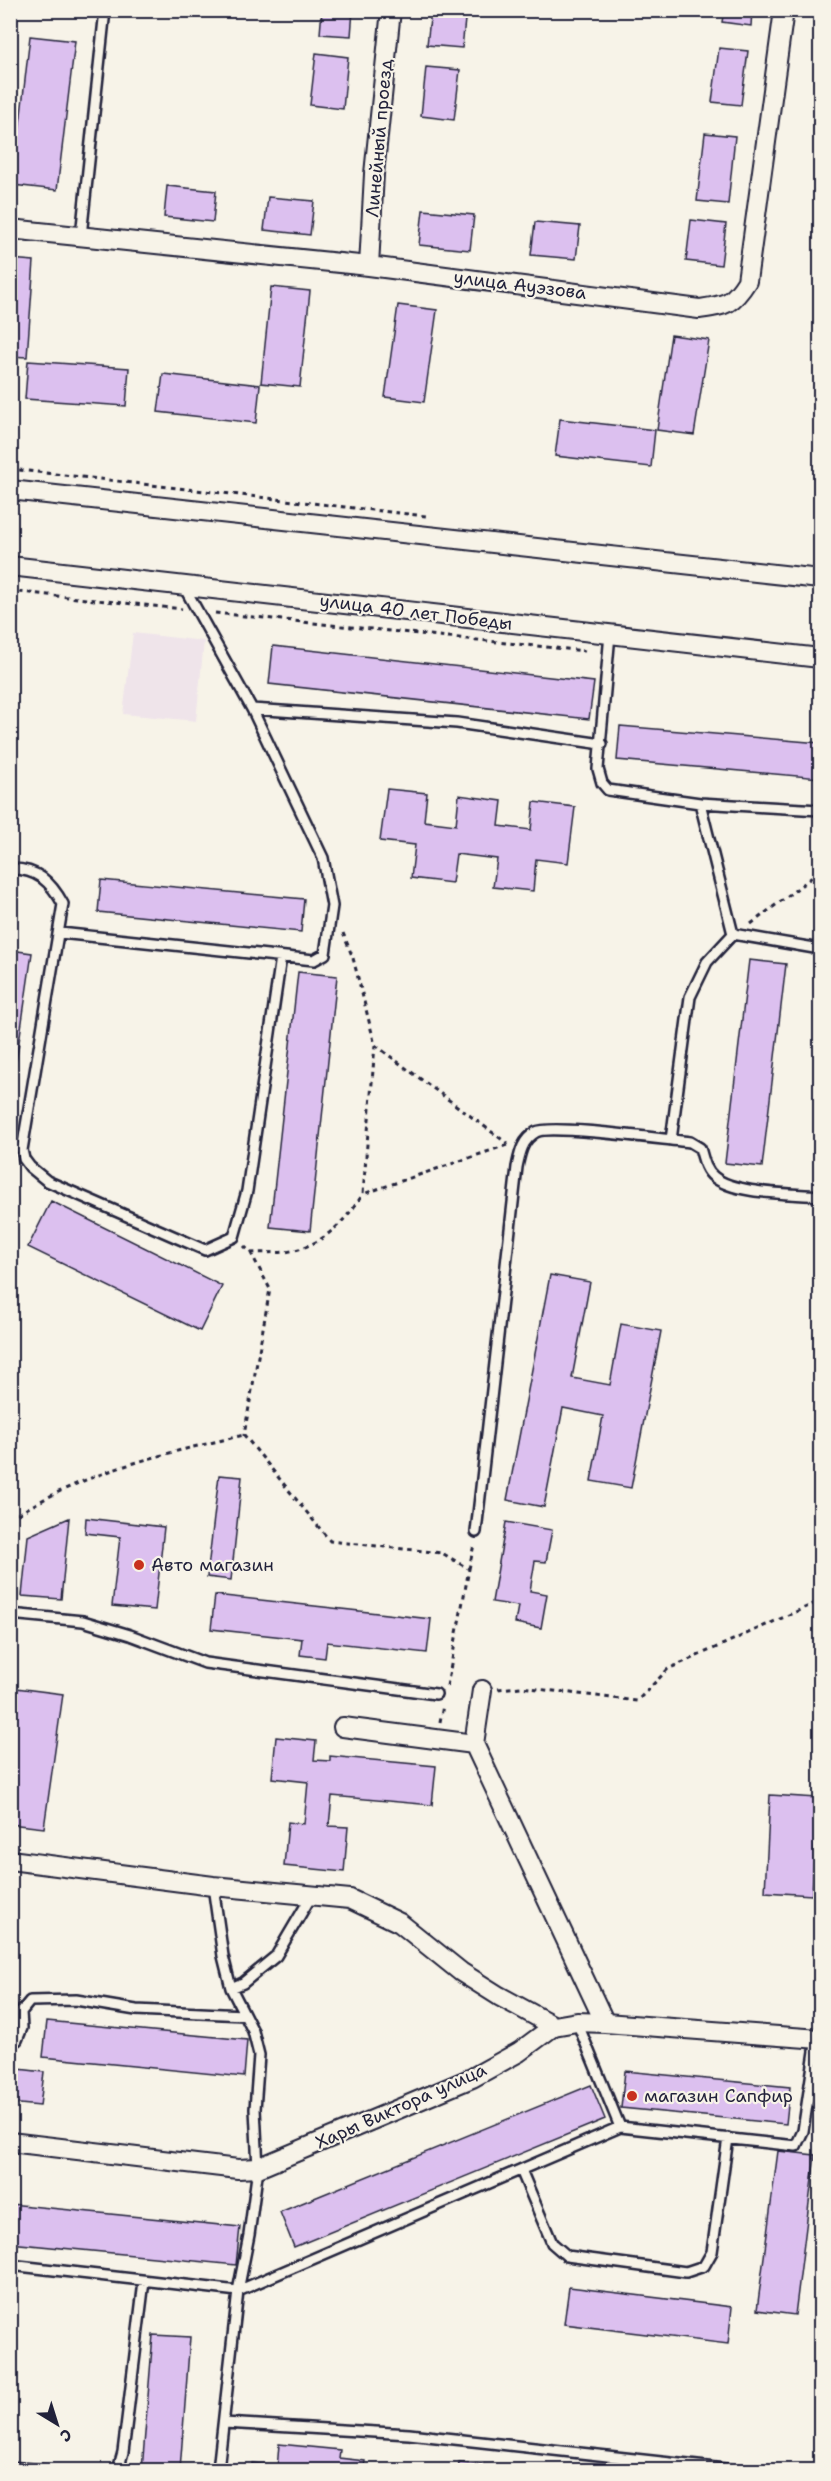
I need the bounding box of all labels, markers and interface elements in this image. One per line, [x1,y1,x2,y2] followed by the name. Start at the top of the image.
[360,57,398,218] street label: Линейный проезд
[452,265,588,305] street label: улица Ауэзова
[318,588,514,636] street label: улица 40 лет Победы
[151,1553,274,1577] place label: Авто магазин
[132,1558,146,1572] marker: Авто магазин
[312,2057,490,2155] street label: Хары Виктора улица
[644,2084,793,2108] place label: магазин Сапфир
[625,2089,639,2103] marker: магазин Сапфир
[27,2394,87,2454] north arrow
[55,2424,76,2447] text: С

